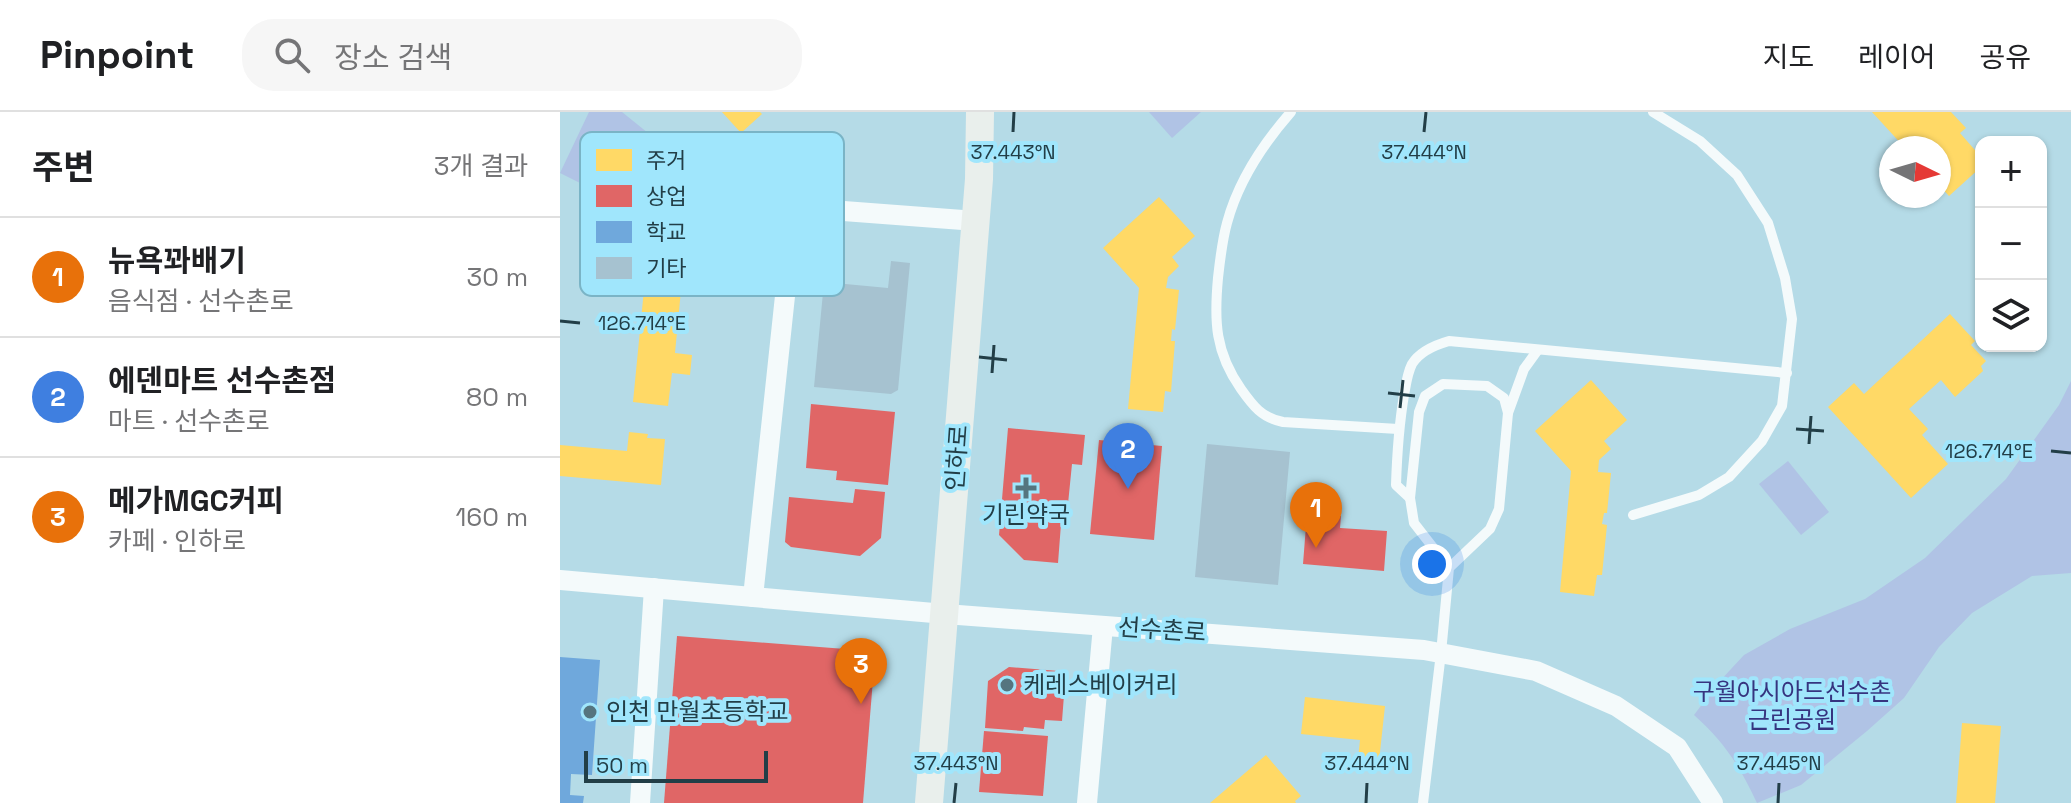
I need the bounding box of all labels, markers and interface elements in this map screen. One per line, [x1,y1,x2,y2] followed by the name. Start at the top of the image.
[242,19,802,91] search box
[40,31,194,79] text: Pinpoint
[270,33,314,77] icon: search
[334,38,452,77] text: 장소 검색
[1763,39,1814,75] text: 지도
[1858,39,1935,75] text: 레이어
[1979,39,2031,75] text: 공유
[580,132,844,296] legend
[1879,136,1951,208] north arrow
[1975,136,2047,352] map controls
[1975,136,2047,208] button: +
[970,139,1056,165] text: 37.443°N
[1381,139,1467,165] text: 37.444°N
[32,146,95,189] text: 주변
[646,146,686,174] text: 주거
[434,149,528,183] text: 3개 결과
[646,182,686,210] text: 상업
[1975,208,2047,280] button: −
[646,218,686,246] text: 학교
[108,241,246,280] text: 뉴욕꽈배기
[646,254,686,282] text: 기타
[52,260,64,294] text: 1
[467,260,528,294] text: 30 m
[1975,280,2047,352] button: layers
[108,284,294,318] text: 음식점 · 선수촌로
[598,310,686,336] text: 126.714°E
[108,361,336,400] text: 에덴마트 선수촌점
[50,380,66,414] text: 2
[466,380,528,414] text: 80 m
[108,404,270,438] text: 마트 · 선수촌로
[1102,423,1154,489] pin: 2
[939,424,974,492] street label: 인하로
[1945,438,2033,464] text: 126.714°E
[1017,479,1035,497] marker: 기린약국
[108,481,284,520] text: 메가MGC커피
[1290,482,1342,548] pin: 1
[982,499,1070,530] place label: 기린약국
[50,500,66,534] text: 3
[456,500,528,534] text: 160 m
[108,524,246,558] text: 카페 · 인하로
[1412,544,1452,584] your location
[1117,611,1207,648] street label: 선수촌로
[835,638,887,704] pin: 3
[1023,669,1178,700] place label: 케레스베이커리
[998,676,1016,694] marker: 케레스베이커리
[1693,676,1891,735] park label: 구월아시아드선수촌 근린공원
[606,696,789,727] place label: 인천 만월초등학교
[581,703,599,721] marker: 인천 만월초등학교
[584,747,768,783] scale bar
[913,750,999,776] text: 37.443°N
[1324,750,1410,776] text: 37.444°N
[1737,750,1821,776] text: 37.445°N
[596,751,648,779] text: 50 m

